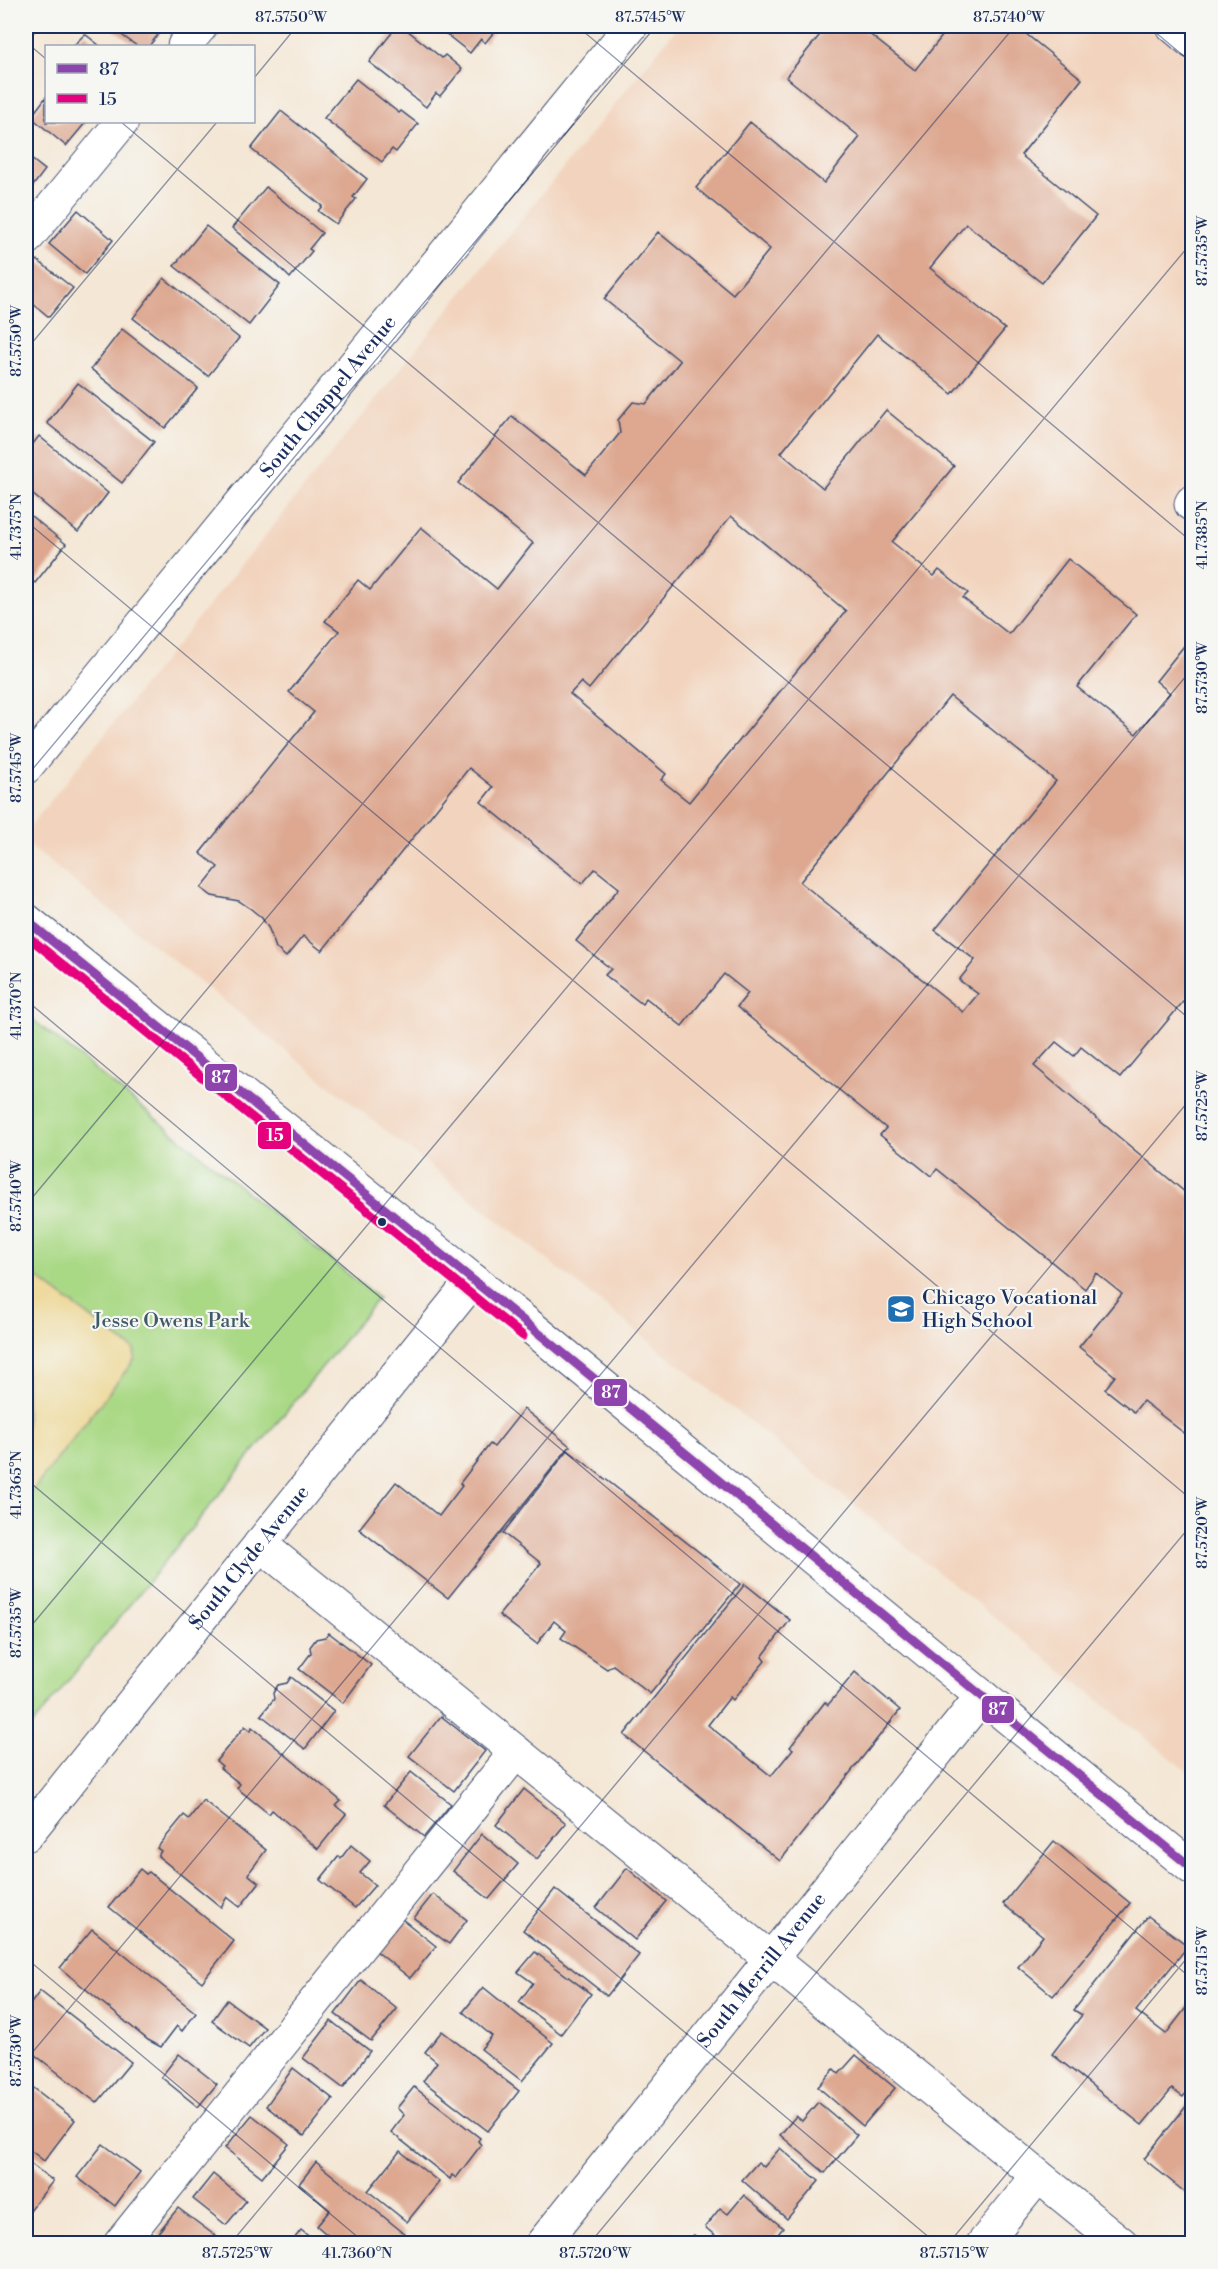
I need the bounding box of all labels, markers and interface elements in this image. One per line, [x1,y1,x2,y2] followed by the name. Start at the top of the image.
[255,8,327,27] text: 87.5750°W
[615,8,686,27] text: 87.5745°W
[973,8,1045,27] text: 87.5740°W
[45,45,255,123] legend
[99,58,119,81] text: 87
[99,88,117,111] text: 15
[1193,215,1212,286] text: 87.5735°W
[7,305,26,377] text: 87.5750°W
[255,310,402,483] street label: South Chappel Avenue
[7,494,26,560] text: 41.7375°N
[1193,501,1212,569] text: 41.7385°N
[1193,642,1212,714] text: 87.5730°W
[7,732,26,803] text: 87.5745°W
[7,972,26,1040] text: 41.7370°N
[204,1063,238,1092] line badge: 87
[211,1068,231,1088] text: 87
[1193,1070,1212,1141] text: 87.5725°W
[257,1121,292,1150] line badge: 15
[266,1126,284,1146] text: 15
[7,1160,26,1232] text: 87.5740°W
[376,1216,388,1228] unlabelled marker
[922,1286,1097,1334] place label: Chicago Vocational High School
[885,1293,917,1325] school or university icon: Chicago Vocational High School
[92,1309,251,1334] park label: Jesse Owens Park
[593,1378,628,1407] line badge: 87
[601,1383,621,1403] text: 87
[7,1451,26,1519] text: 41.7365°N
[184,1480,315,1635] street label: South Clyde Avenue
[1193,1497,1212,1569] text: 87.5720°W
[7,1587,26,1658] text: 87.5735°W
[981,1695,1015,1724] line badge: 87
[988,1700,1008,1720] text: 87
[692,1888,832,2053] street label: South Merrill Avenue
[1193,1926,1212,1996] text: 87.5715°W
[7,2015,26,2087] text: 87.5730°W
[202,2244,273,2263] text: 87.5725°W
[322,2244,392,2263] text: 41.7360°N
[559,2244,631,2263] text: 87.5720°W
[919,2244,989,2263] text: 87.5715°W

